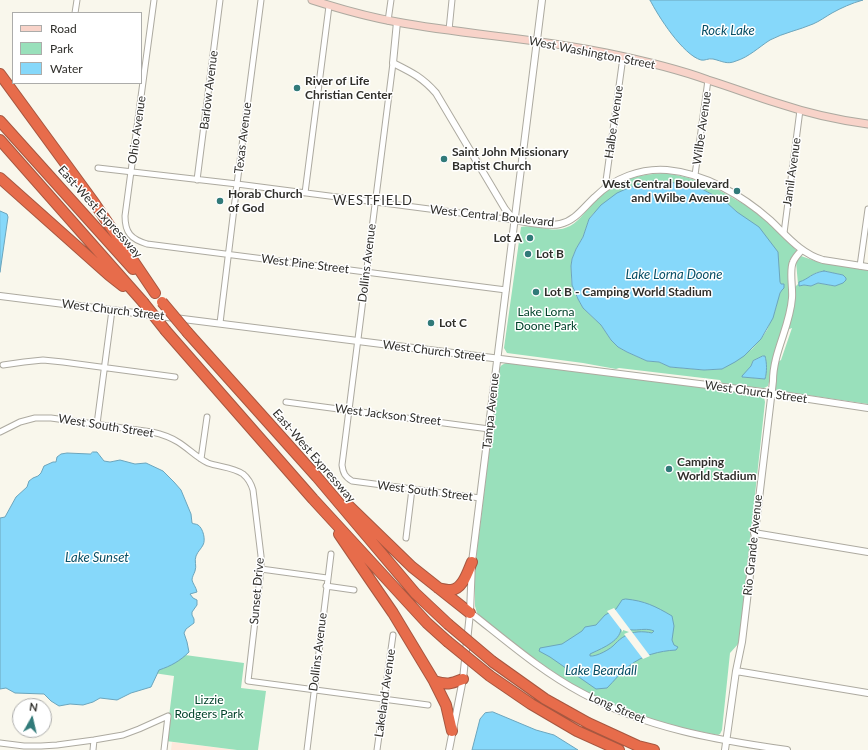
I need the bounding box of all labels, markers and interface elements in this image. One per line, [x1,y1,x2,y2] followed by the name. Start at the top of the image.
[12,12,142,84] legend
[50,21,77,36] text: Road
[701,23,755,39] water label: Rock Lake
[528,34,656,72] street label: West Washington Street
[50,41,73,56] text: Park
[197,50,221,130] street label: Barlow Avenue
[50,61,83,76] text: Water
[305,74,392,102] place label: River of Life Christian Center
[292,83,302,93] marker: River of Life Christian Center
[602,85,626,159] street label: Halbe Avenue
[690,90,714,166] street label: Wilbe Avenue
[125,95,149,165] street label: Ohio Avenue
[231,101,255,175] street label: Texas Avenue
[780,137,804,207] street label: Jamil Avenue
[452,145,568,173] place label: Saint John Missionary Baptist Church
[439,154,449,164] marker: Saint John Missionary Baptist Church
[55,163,145,261] street label: East-West Expressway
[602,177,729,205] place label: West Central Boulevard and Wilbe Avenue
[732,186,742,196] marker: West Central Boulevard and Wilbe Avenue
[228,187,302,215] place label: Horab Church of God
[333,193,413,209] district label: WESTFIELD
[215,196,225,206] marker: Horab Church of God
[429,202,555,230] street label: West Central Boulevard
[355,223,379,303] street label: Dollins Avenue
[494,231,522,245] place label: Lot A
[525,233,535,243] marker: Lot A
[536,247,564,261] place label: Lot B
[523,249,533,259] marker: Lot B
[260,251,350,277] street label: West Pine Street
[626,267,722,283] water label: Lake Lorna Doone
[544,285,712,299] place label: Lot B - Camping World Stadium
[531,287,541,297] marker: Lot B - Camping World Stadium
[61,297,165,323] street label: West Church Street
[515,305,577,333] park label: Lake Lorna Doone Park
[439,316,467,330] place label: Lot C
[426,318,436,328] marker: Lot C
[382,338,486,364] street label: West Church Street
[480,372,502,450] street label: Tampa Avenue
[704,378,808,406] street label: West Church Street
[334,401,442,429] street label: West Jackson Street
[270,406,358,506] street label: East-West Expressway
[57,411,155,441] street label: West South Street
[677,455,757,483] place label: Camping World Stadium
[664,464,674,474] marker: Camping World Stadium
[376,478,474,504] street label: West South Street
[741,494,765,596] street label: Rio Grande Avenue
[65,550,129,566] water label: Lake Sunset
[247,557,267,625] street label: Sunset Drive
[306,612,330,692] street label: Dollins Avenue
[372,648,398,738] street label: Lakeland Avenue
[565,663,637,679] water label: Lake Beardall
[587,690,647,726] street label: Long Street
[174,693,244,721] park label: Lizzie Rodgers Park
[12,698,52,738] north arrow
[28,700,39,714] text: N

